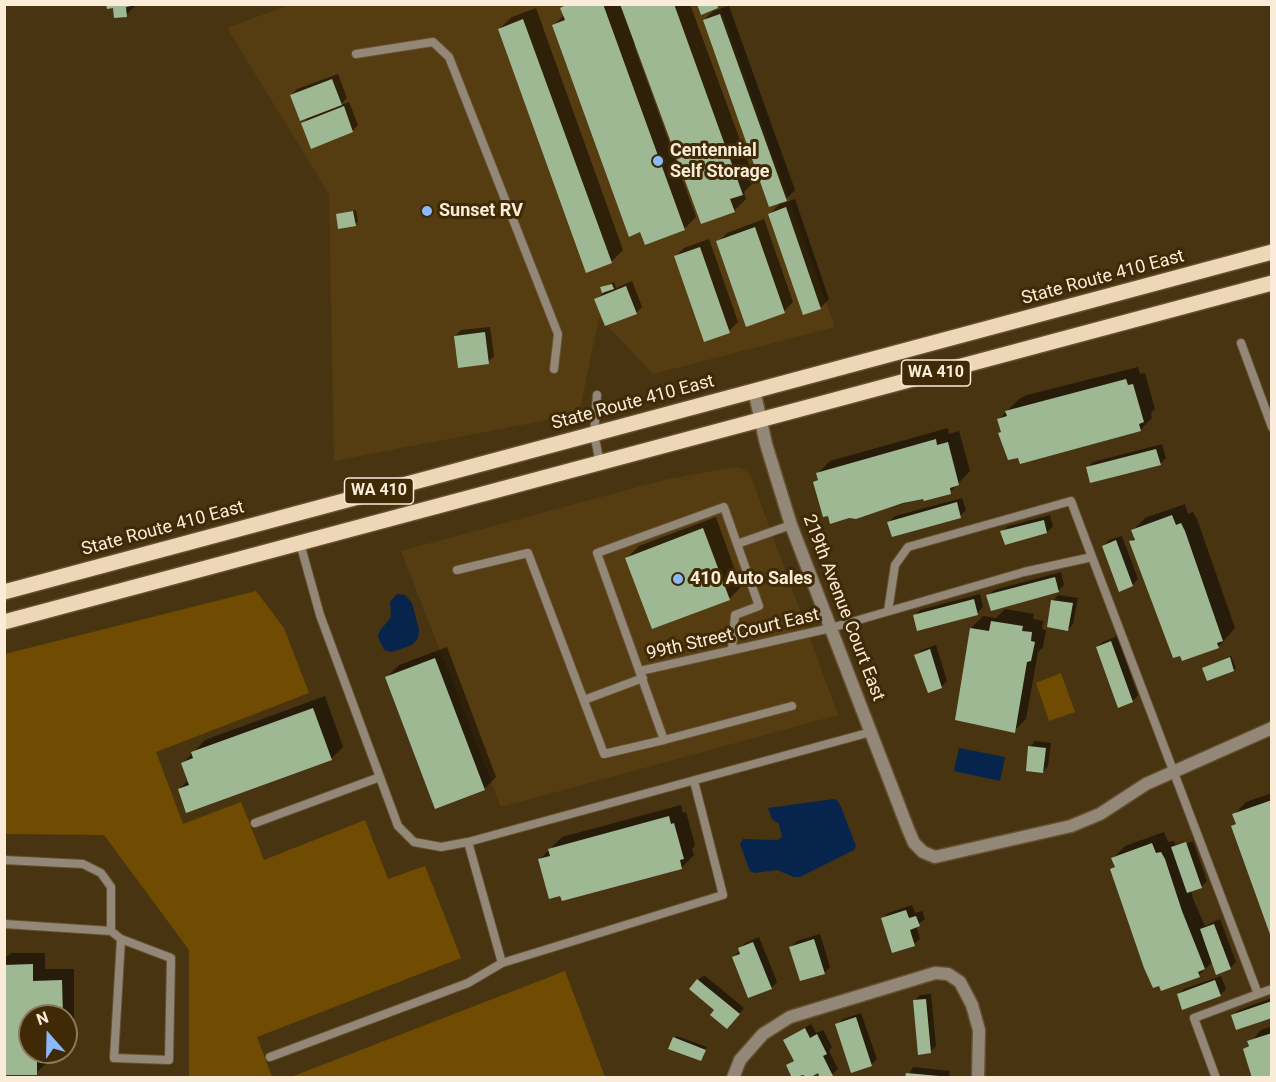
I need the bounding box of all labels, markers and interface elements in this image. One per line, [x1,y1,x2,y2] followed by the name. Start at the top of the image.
[670,140,770,182] place label: Centennial Self Storage
[651,154,665,168] marker: Centennial Self Storage
[439,200,523,222] place label: Sunset RV
[420,204,434,218] marker: Sunset RV
[1019,246,1187,310] street label: State Route 410 East
[902,360,970,386] road number: WA 410
[549,371,717,435] street label: State Route 410 East
[344,478,413,504] road number: WA 410
[79,497,247,561] street label: State Route 410 East
[797,512,889,704] street label: 219th Avenue Court East
[690,568,812,590] place label: 410 Auto Sales
[671,572,685,586] marker: 410 Auto Sales
[645,605,821,665] street label: 99th Street Court East
[18,1004,78,1064] north arrow
[34,1008,51,1029] text: N

